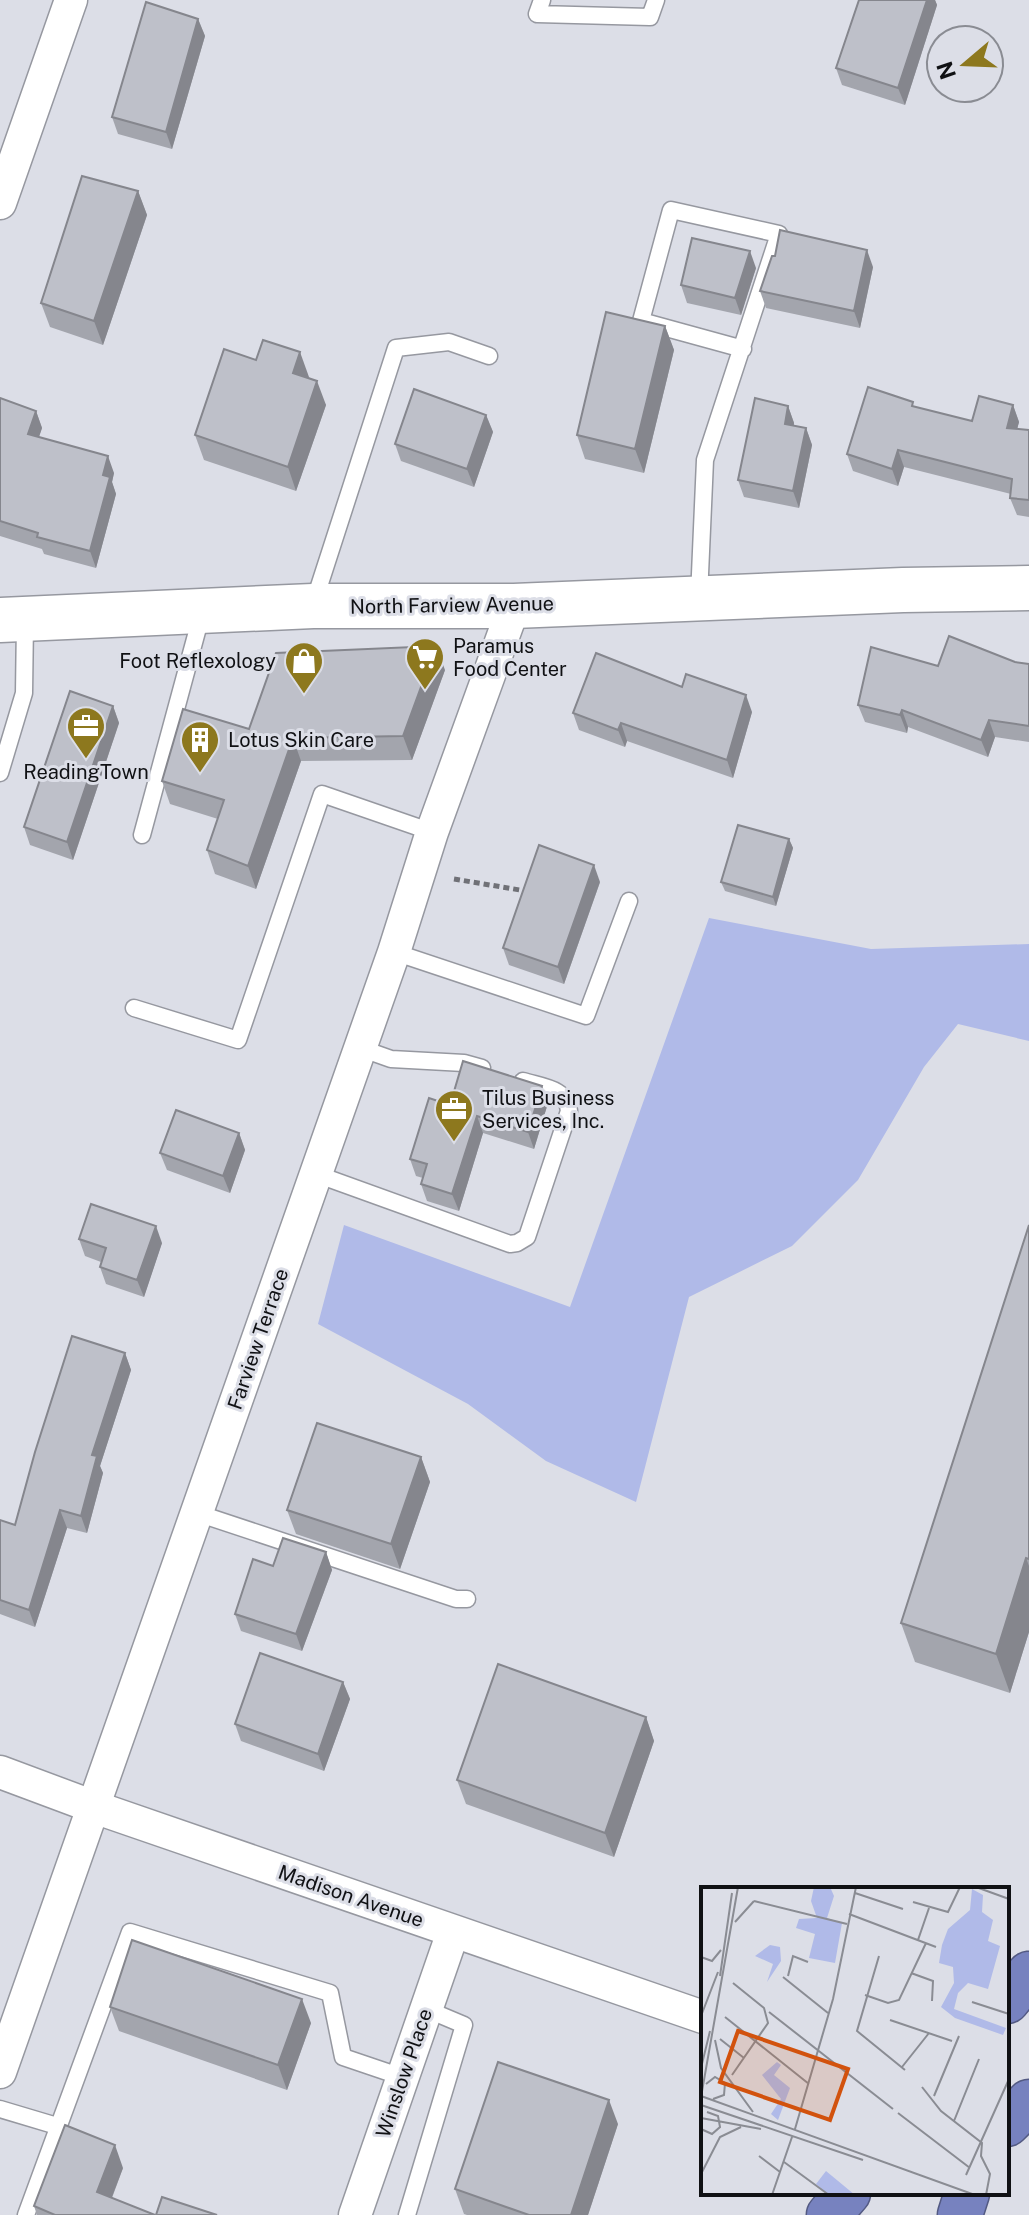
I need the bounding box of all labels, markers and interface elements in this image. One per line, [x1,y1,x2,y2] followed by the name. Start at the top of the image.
[925,24,1005,104] north arrow
[931,58,961,83] text: N
[350,591,554,619] street label: North Farview Avenue
[453,634,567,681] place label: Paramus Food Center
[404,636,446,691] supermarket icon: Paramus Food Center
[283,640,325,695] shop icon: Foot Reflexology
[119,649,276,673] place label: Foot Reflexology
[65,705,107,760] office icon: ReadingTown
[179,719,221,774] building icon: Lotus Skin Care
[228,728,374,752] place label: Lotus Skin Care
[23,760,149,784] place label: ReadingTown
[482,1086,614,1133] place label: Tilus Business Services, Inc.
[433,1088,475,1143] office icon: Tilus Business Services, Inc.
[223,1265,293,1413] street label: Farview Terrace
[275,1860,427,1932] street label: Madison Avenue
[701,1887,1009,2195] inset map
[371,2005,437,2141] street label: Winslow Place

